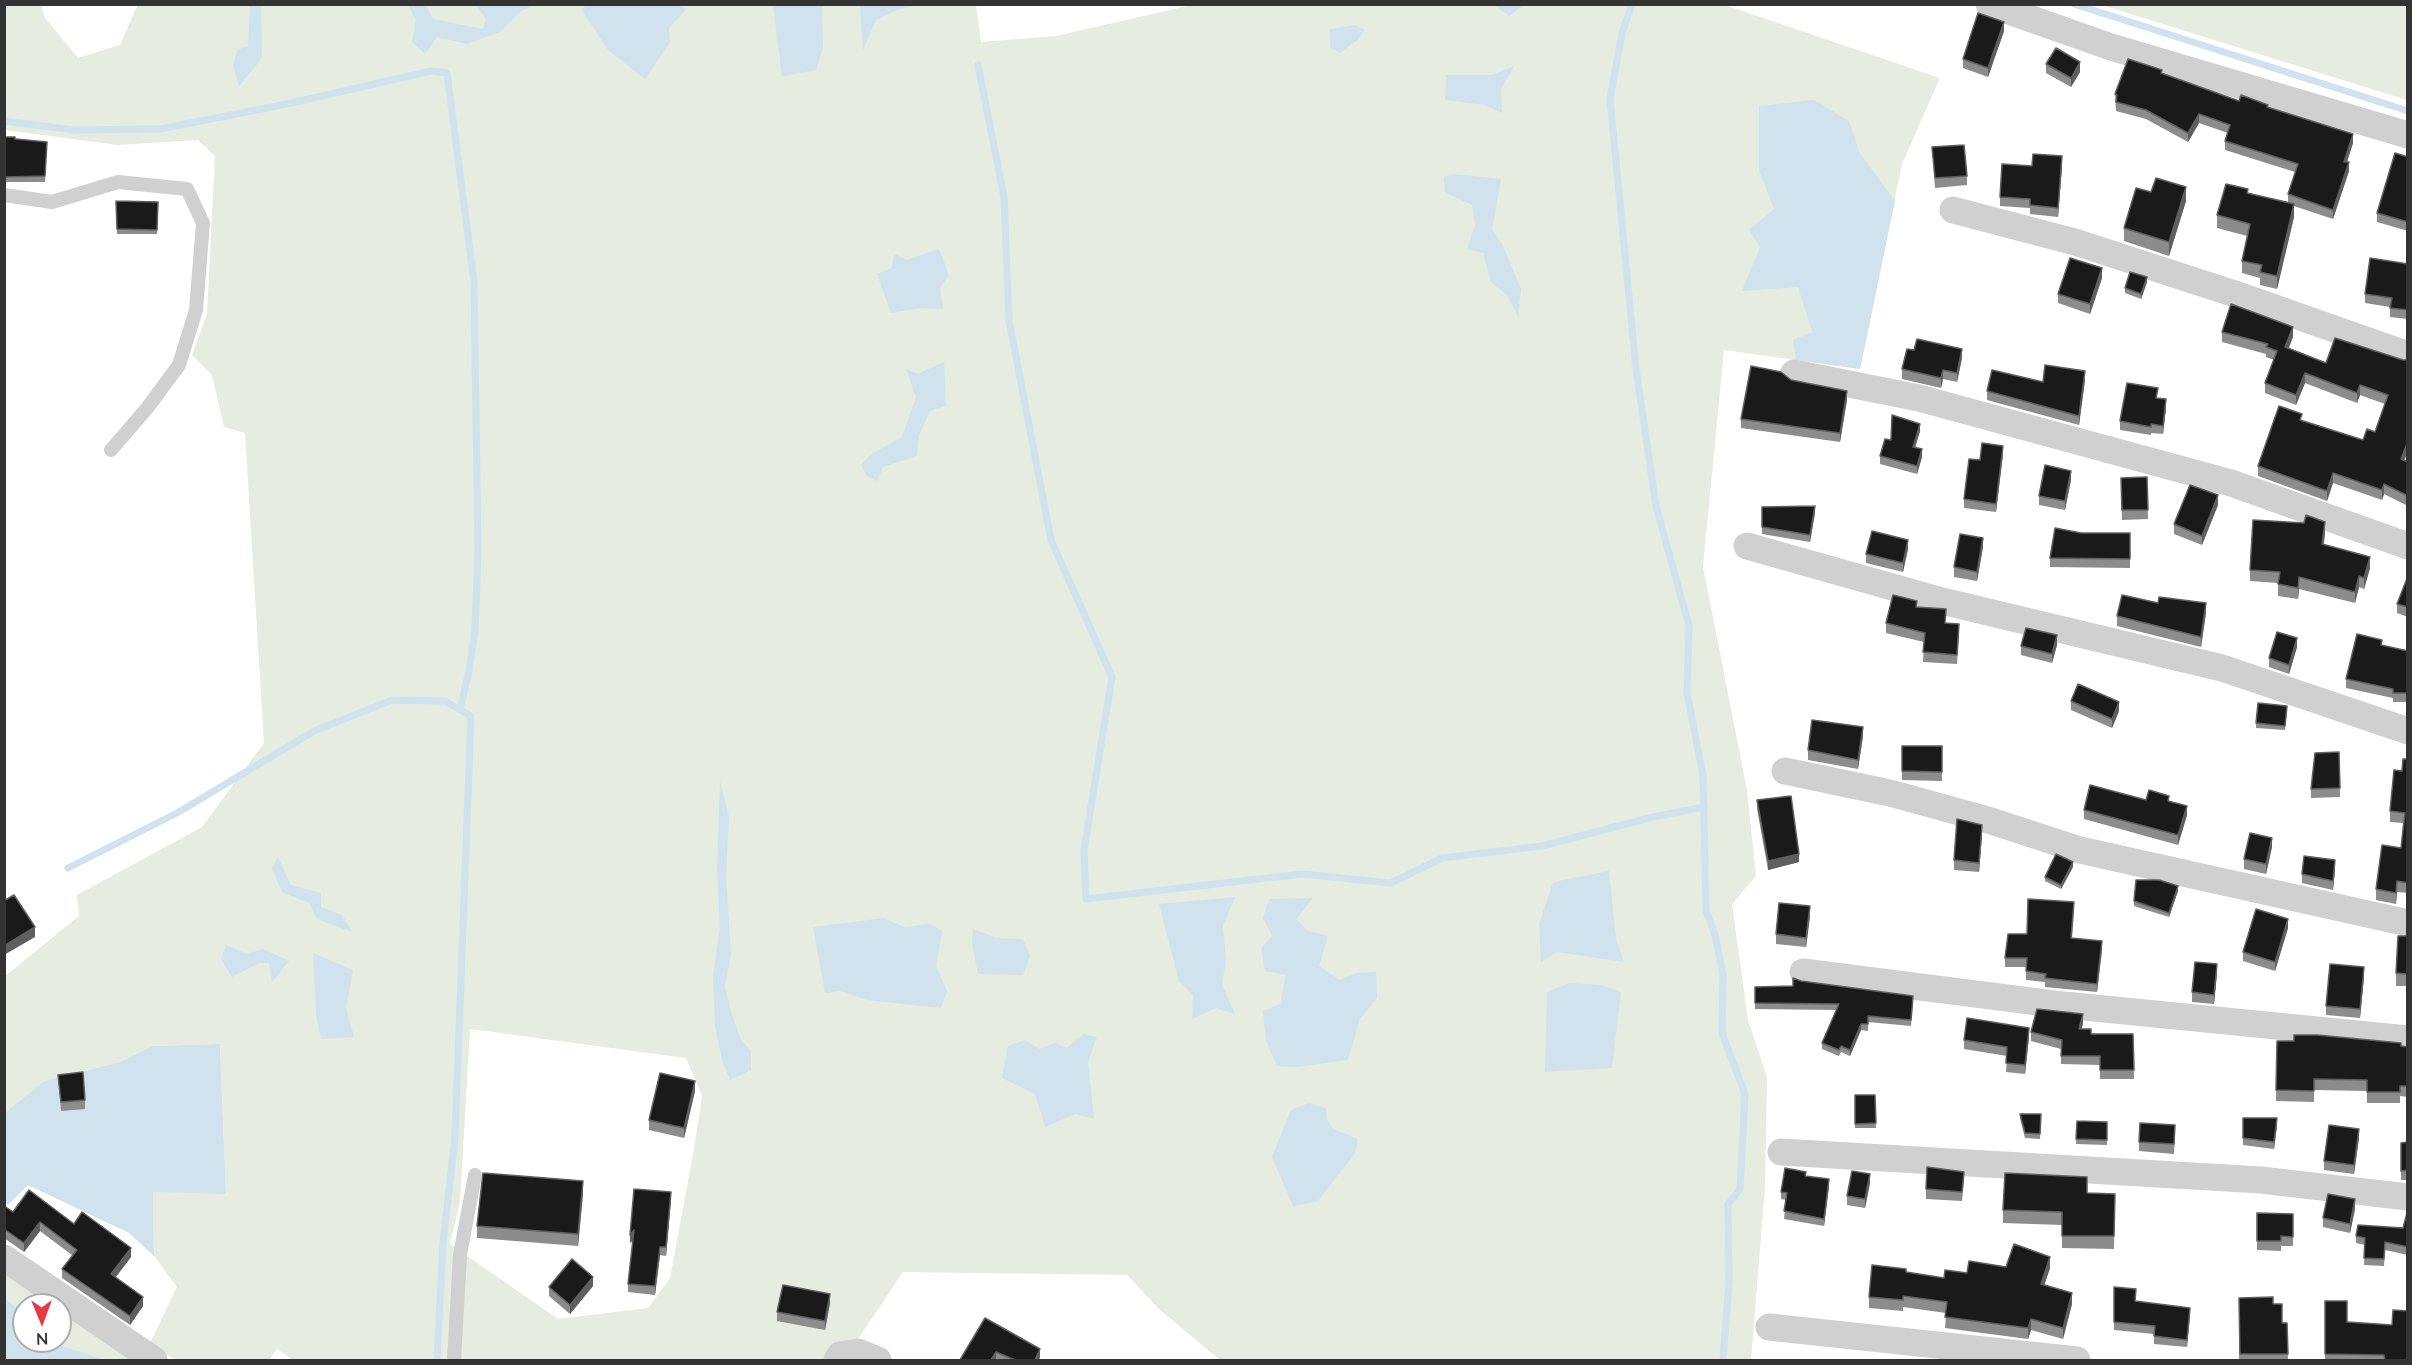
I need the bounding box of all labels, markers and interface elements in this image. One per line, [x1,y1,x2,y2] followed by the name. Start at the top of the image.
[12,1293,72,1353] north arrow
[36,1330,49,1349] text: N

